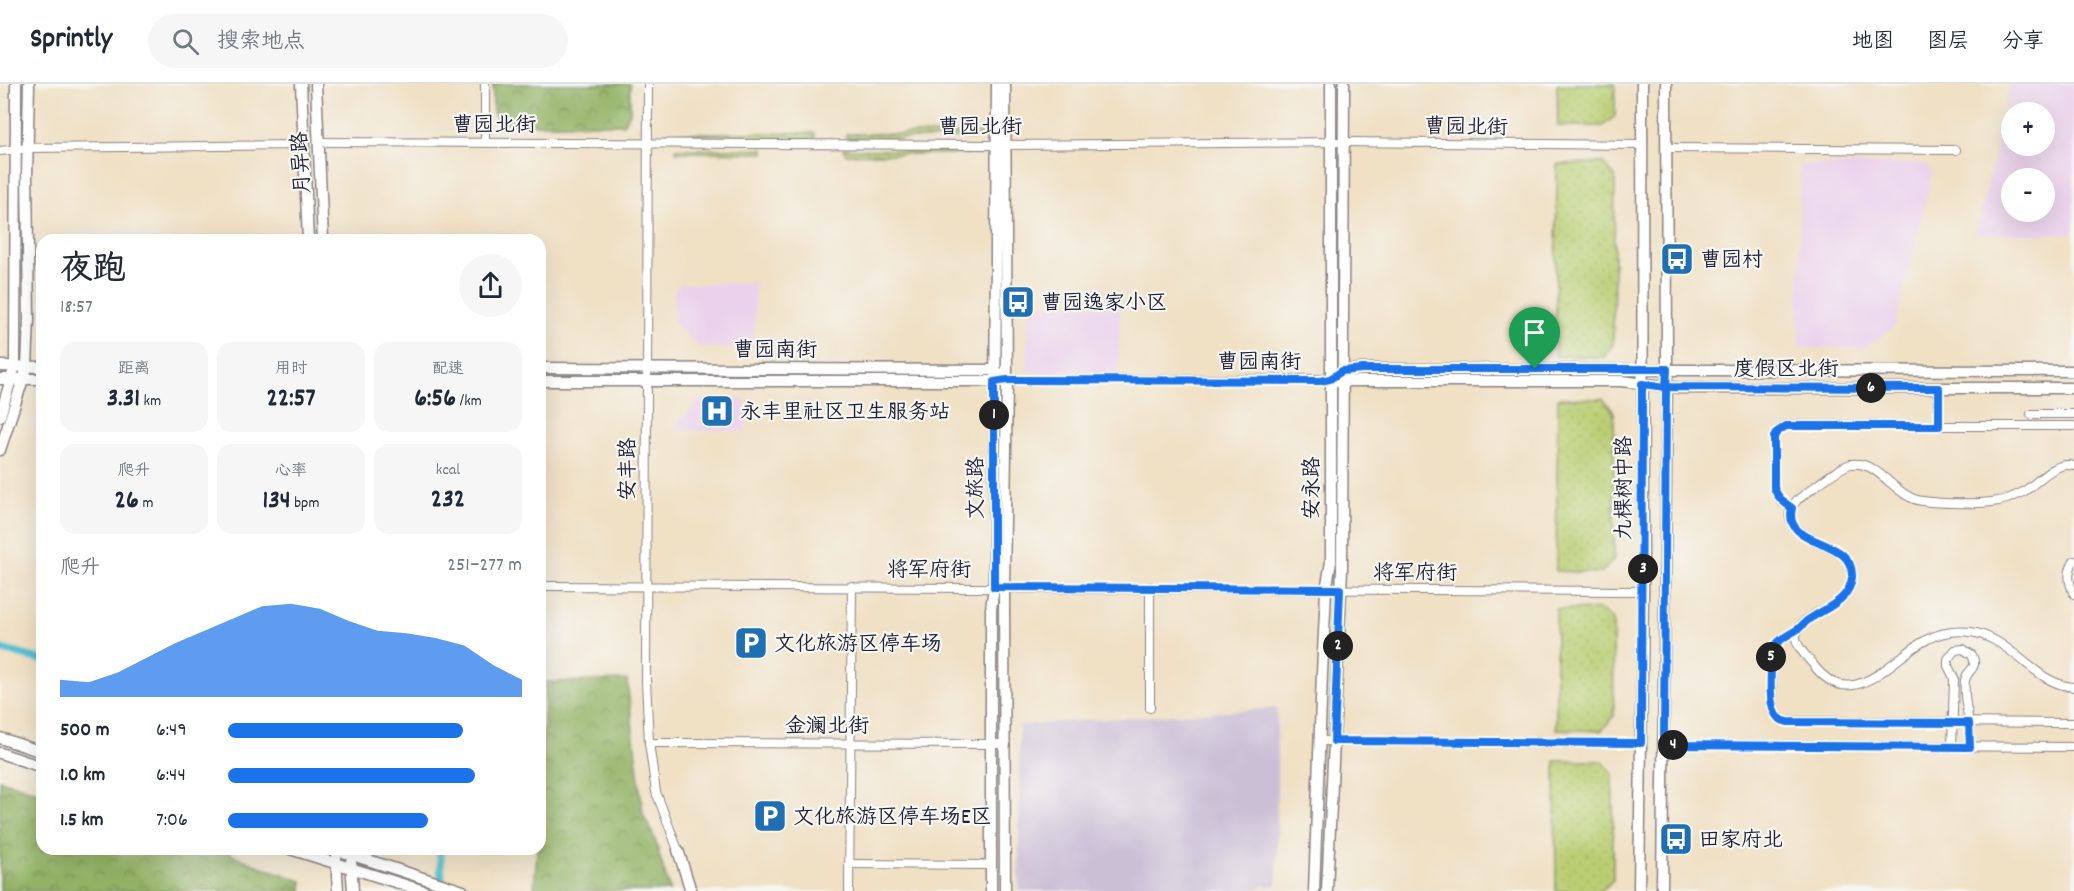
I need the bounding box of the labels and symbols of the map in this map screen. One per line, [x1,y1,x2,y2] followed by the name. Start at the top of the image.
[452,112,536,142] street label: 曹园北街
[1424,113,1508,145] street label: 曹园北街
[938,114,1022,144] street label: 曹园北街
[286,131,320,195] street label: 月异路
[1659,241,1695,277] bus stop icon: 曹园村
[1700,247,1763,277] place label: 曹园村
[1000,284,1036,320] bus stop icon: 曹园逸家小区
[1041,290,1167,320] place label: 曹园逸家小区
[1509,307,1560,369] pin
[733,337,817,367] street label: 曹园南街
[1217,349,1301,379] street label: 曹园南街
[1734,356,1839,386] street label: 度假区北街
[1856,373,1886,403] pin: 6
[699,393,735,429] hospital icon: 永丰里社区卫生服务站
[740,399,950,429] place label: 永丰里社区卫生服务站
[979,400,1009,430] pin: 1
[1611,436,1641,541] street label: 九棵树中路
[615,438,645,501] street label: 安丰路
[963,457,993,520] street label: 文旅路
[1299,457,1329,520] street label: 安永路
[1628,554,1658,584] pin: 3
[887,557,971,587] street label: 将军府街
[1373,560,1457,590] street label: 将军府街
[733,625,769,661] parking icon: 文化旅游区停车场
[774,631,942,661] place label: 文化旅游区停车场
[1323,631,1353,661] pin: 2
[1756,642,1786,672] pin: 5
[785,713,869,743] street label: 金澜北街
[1658,730,1688,760] pin: 4
[752,798,788,834] parking icon: 文化旅游区停车场E区
[793,804,992,834] place label: 文化旅游区停车场E区
[1658,821,1694,857] bus stop icon: 田家府北
[1699,827,1783,857] place label: 田家府北

